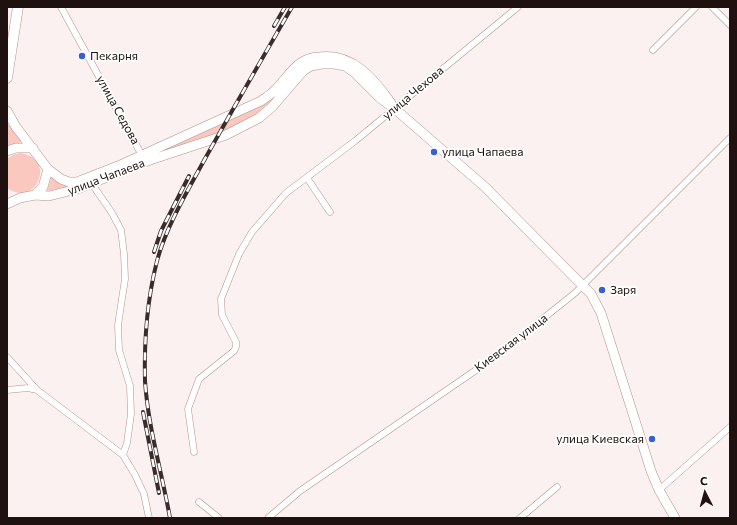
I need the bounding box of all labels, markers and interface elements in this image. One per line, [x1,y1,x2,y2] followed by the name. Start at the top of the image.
[90,49,138,63] place label: Пекарня
[77,51,87,61] marker: Пекарня
[379,63,447,123] street label: улица Чехова
[93,73,143,147] street label: улица Седова
[442,145,523,159] place label: улица Чапаева
[429,147,439,157] marker: улица Чапаева
[65,156,147,198] street label: улица Чапаева
[610,283,636,297] place label: Заря
[597,285,607,295] marker: Заря
[472,311,550,375] street label: Киевская улица
[556,432,644,446] place label: улица Киевская
[647,434,657,444] marker: улица Киевская
[685,473,725,513] north arrow
[699,474,708,487] text: С

